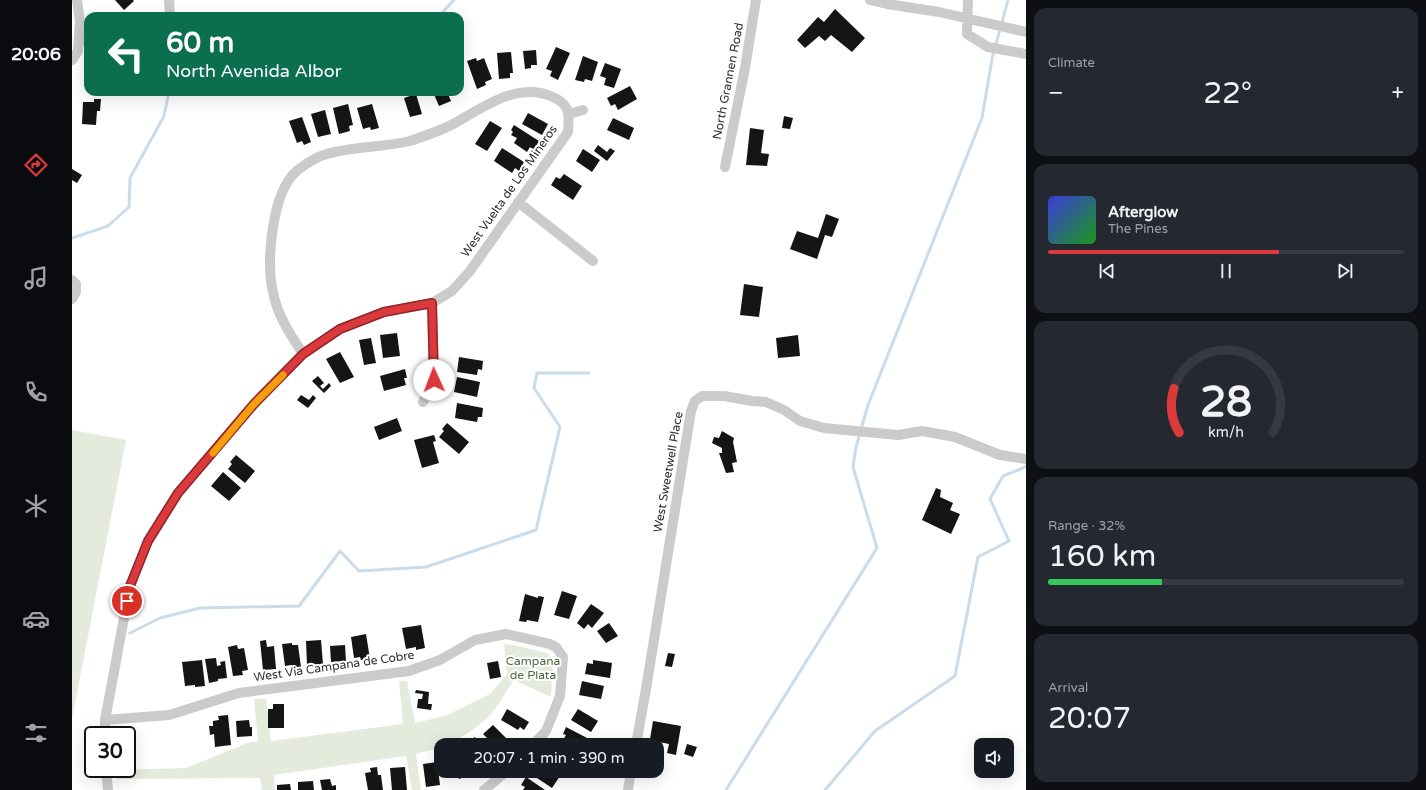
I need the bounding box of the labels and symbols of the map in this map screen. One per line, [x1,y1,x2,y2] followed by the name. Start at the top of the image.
[710,21,746,141] street label: North Grannen Road
[458,122,560,260] street label: West Vuelta de Los Mineros
[413,359,455,401] position arrow
[650,410,686,534] street label: West Sweetwell Place
[110,584,144,618] pin
[253,648,415,684] street label: West Via Campana de Cobre
[506,654,560,682] park label: Campana de Plata
[84,726,136,778] speed limit sign: 30

